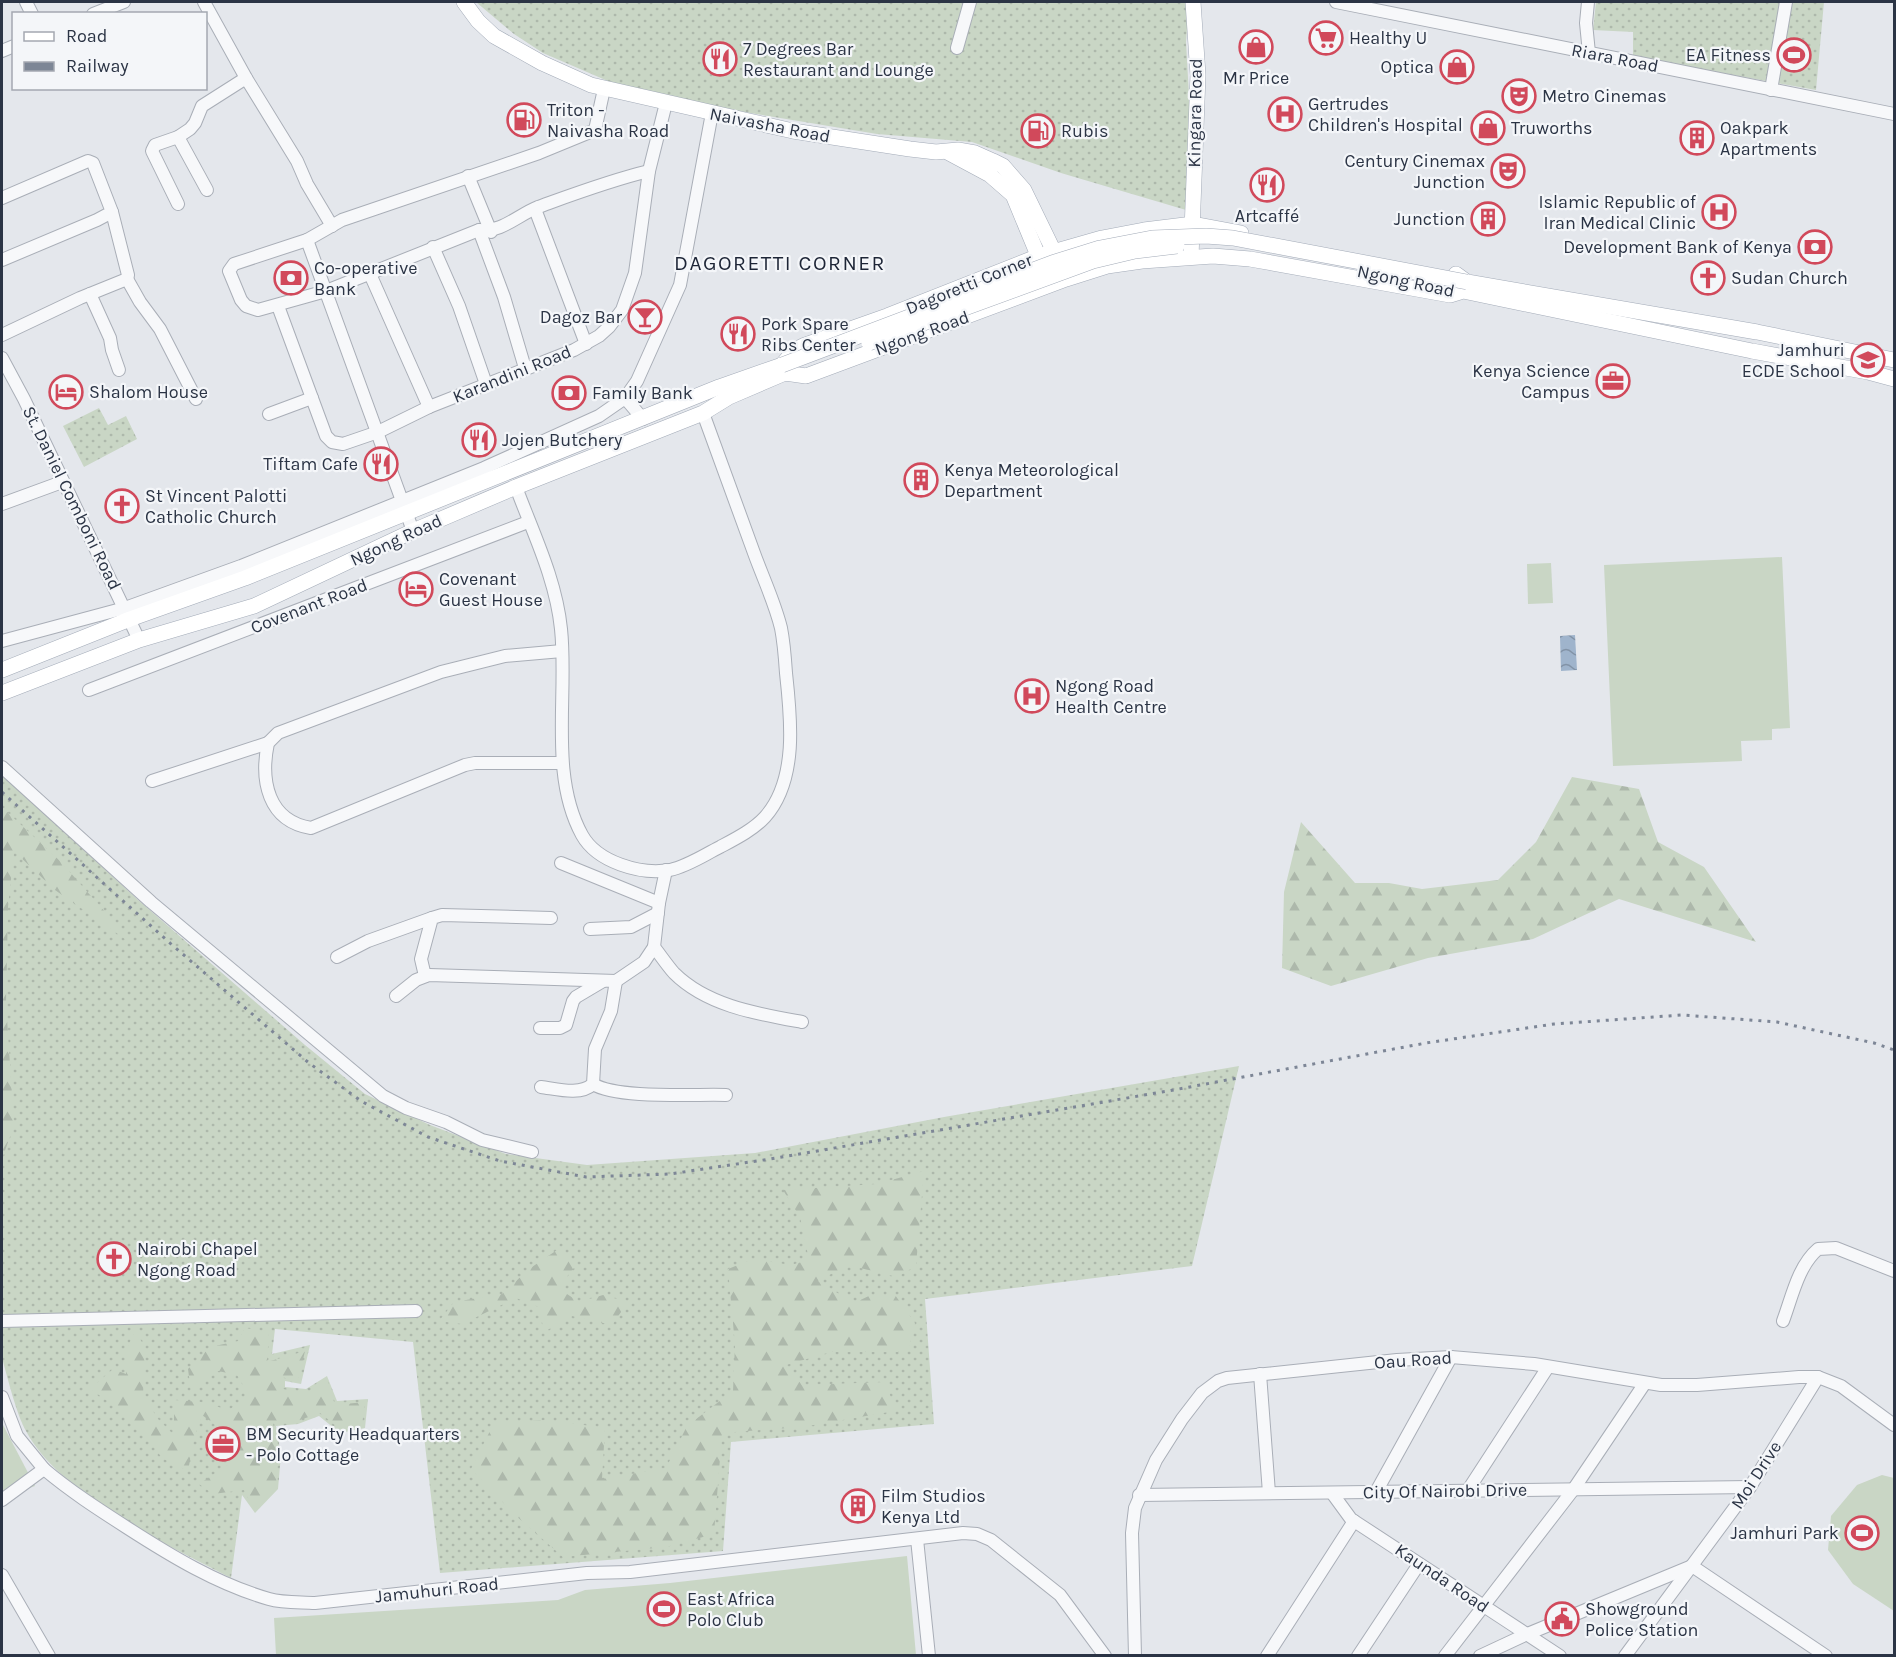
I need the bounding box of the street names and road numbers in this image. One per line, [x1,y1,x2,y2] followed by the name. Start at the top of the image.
[1569,39,1661,77] street label: Riara Road
[1183,58,1207,168] street label: Kingara Road
[708,103,832,147] street label: Naivasha Road
[902,248,1036,319] street label: Dagoretti Corner
[1355,260,1457,302] street label: Ngong Road
[872,306,972,360] street label: Ngong Road
[449,340,575,408] street label: Karandini Road
[18,402,126,594] street label: St. Daniel Comboni Road
[346,509,446,571] street label: Ngong Road
[248,574,370,638] street label: Covenant Road
[1373,1346,1453,1374] street label: Oau Road
[1726,1437,1786,1513] street label: Moi Drive
[1363,1479,1527,1503] street label: City Of Nairobi Drive
[1391,1538,1493,1618] street label: Kaunda Road
[374,1573,500,1607] street label: Jamuhuri Road

